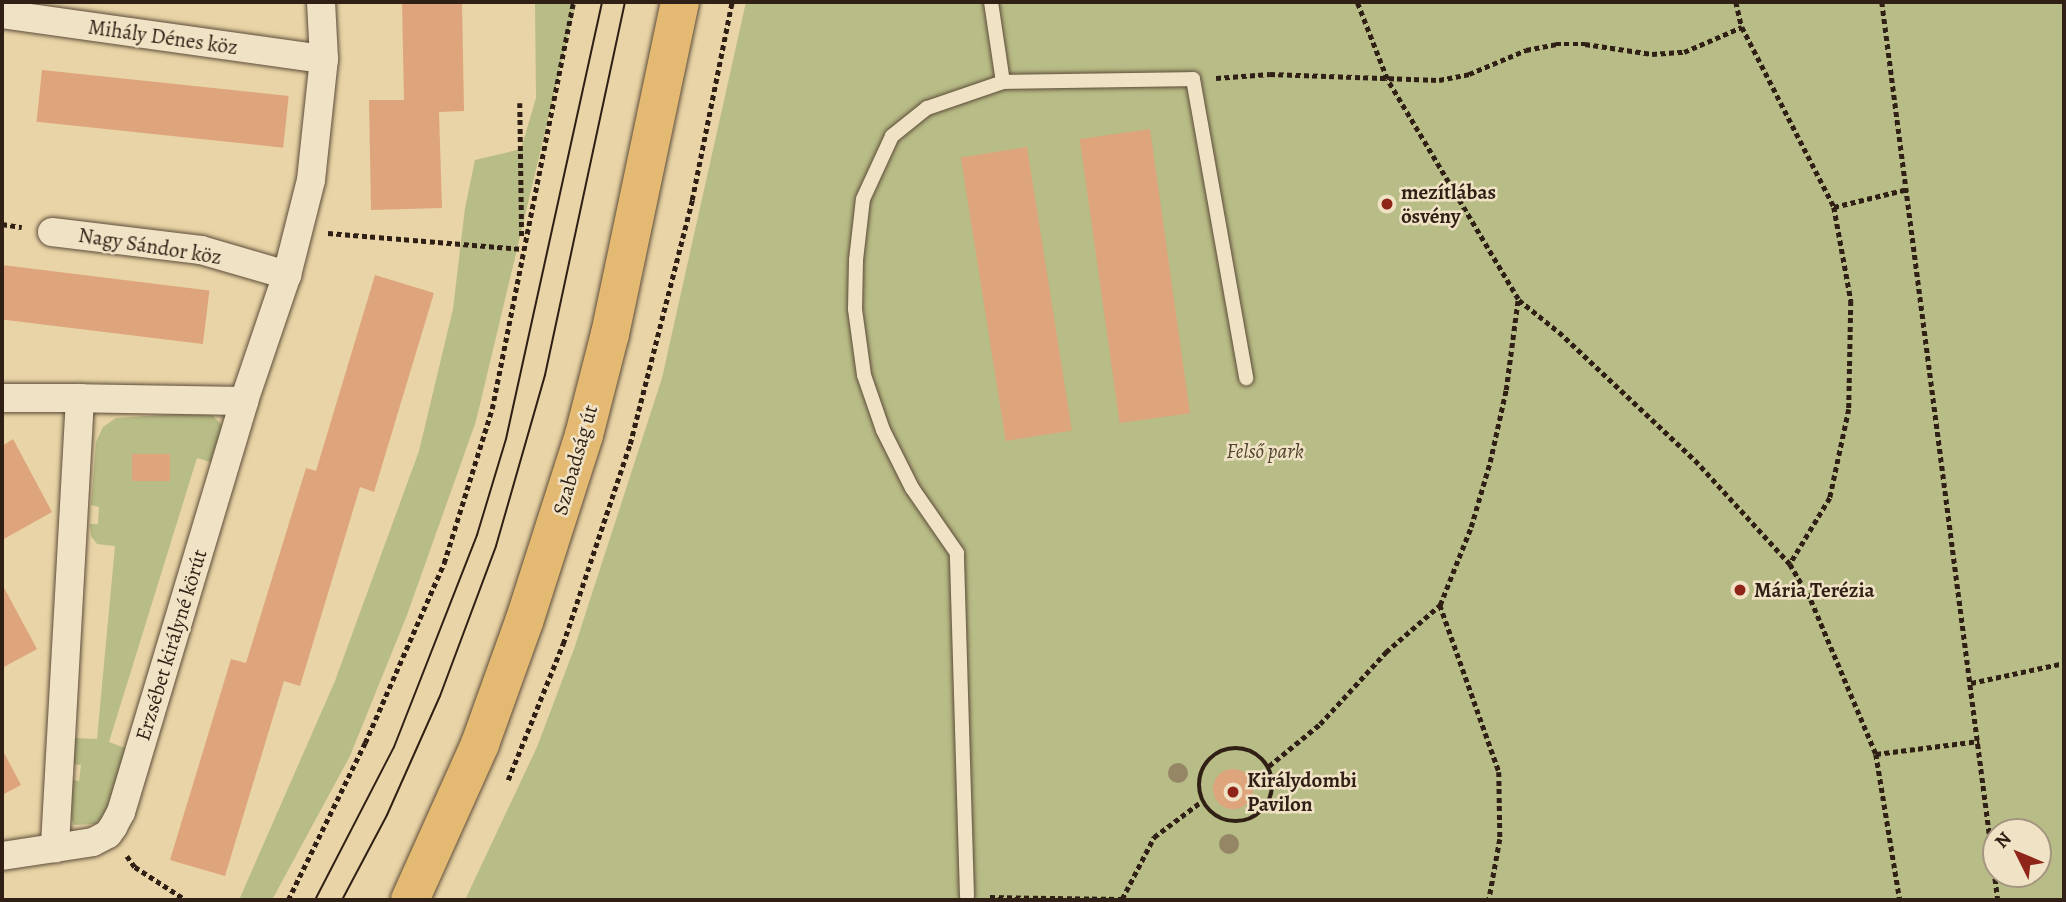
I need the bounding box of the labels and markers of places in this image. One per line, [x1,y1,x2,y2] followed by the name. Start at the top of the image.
[1401,179,1496,229] place label: mezítlábas ösvény
[1379,196,1395,212] marker: mezítlábas ösvény
[1754,577,1875,603] place label: Mária Terézia
[1732,582,1748,598] marker: Mária Terézia
[1247,767,1357,817] place label: Királydombi Pavilon
[1225,784,1241,800] marker: Királydombi Pavilon

